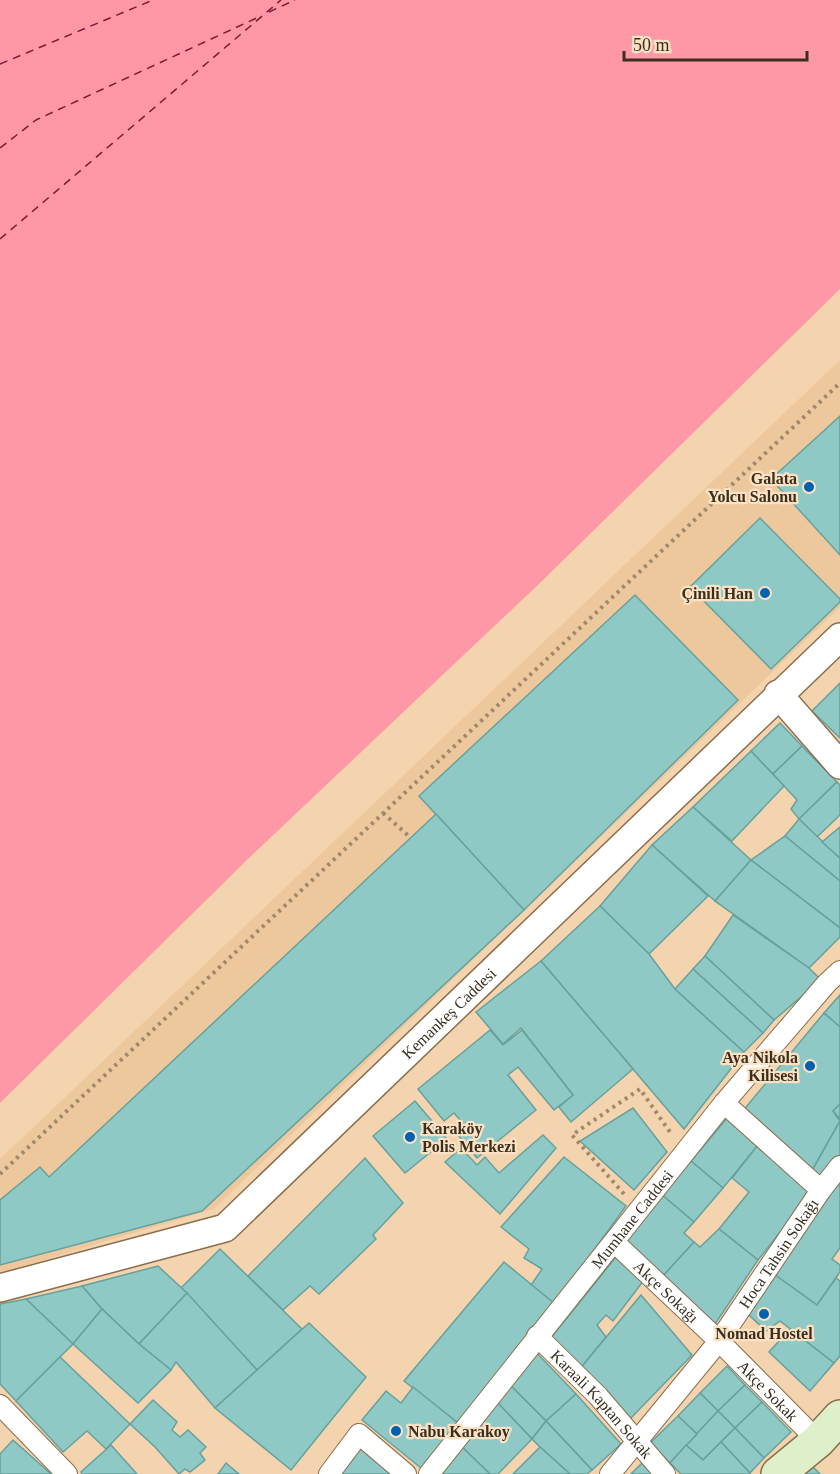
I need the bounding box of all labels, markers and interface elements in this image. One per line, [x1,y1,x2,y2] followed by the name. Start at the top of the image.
[624,24,807,62] scale bar
[633,35,670,55] text: 50 m
[708,470,797,505] place label: Galata Yolcu Salonu
[802,480,816,494] marker: Galata Yolcu Salonu
[681,585,753,603] place label: Çinili Han
[758,586,772,600] marker: Çinili Han
[398,964,499,1062] street label: Kemankeş Caddesi
[722,1049,799,1084] place label: Aya Nikola Kilisesi
[803,1059,817,1073] marker: Aya Nikola Kilisesi
[422,1120,516,1155] place label: Karaköy Polis Merkezi
[403,1130,417,1144] marker: Karaköy Polis Merkezi
[588,1166,676,1271] street label: Mumhane Caddesi
[735,1195,822,1311] street label: Hoca Tahsin Sokağı
[631,1257,703,1326] street label: Akçe Sokağı
[757,1307,771,1321] marker: Nomad Hostel
[715,1325,813,1342] place label: Nomad Hostel
[548,1346,656,1462] street label: Karaali Kaptan Sokak
[735,1357,801,1424] street label: Akçe Sokak
[408,1423,510,1441] place label: Nabu Karakoy
[389,1424,403,1438] marker: Nabu Karakoy

